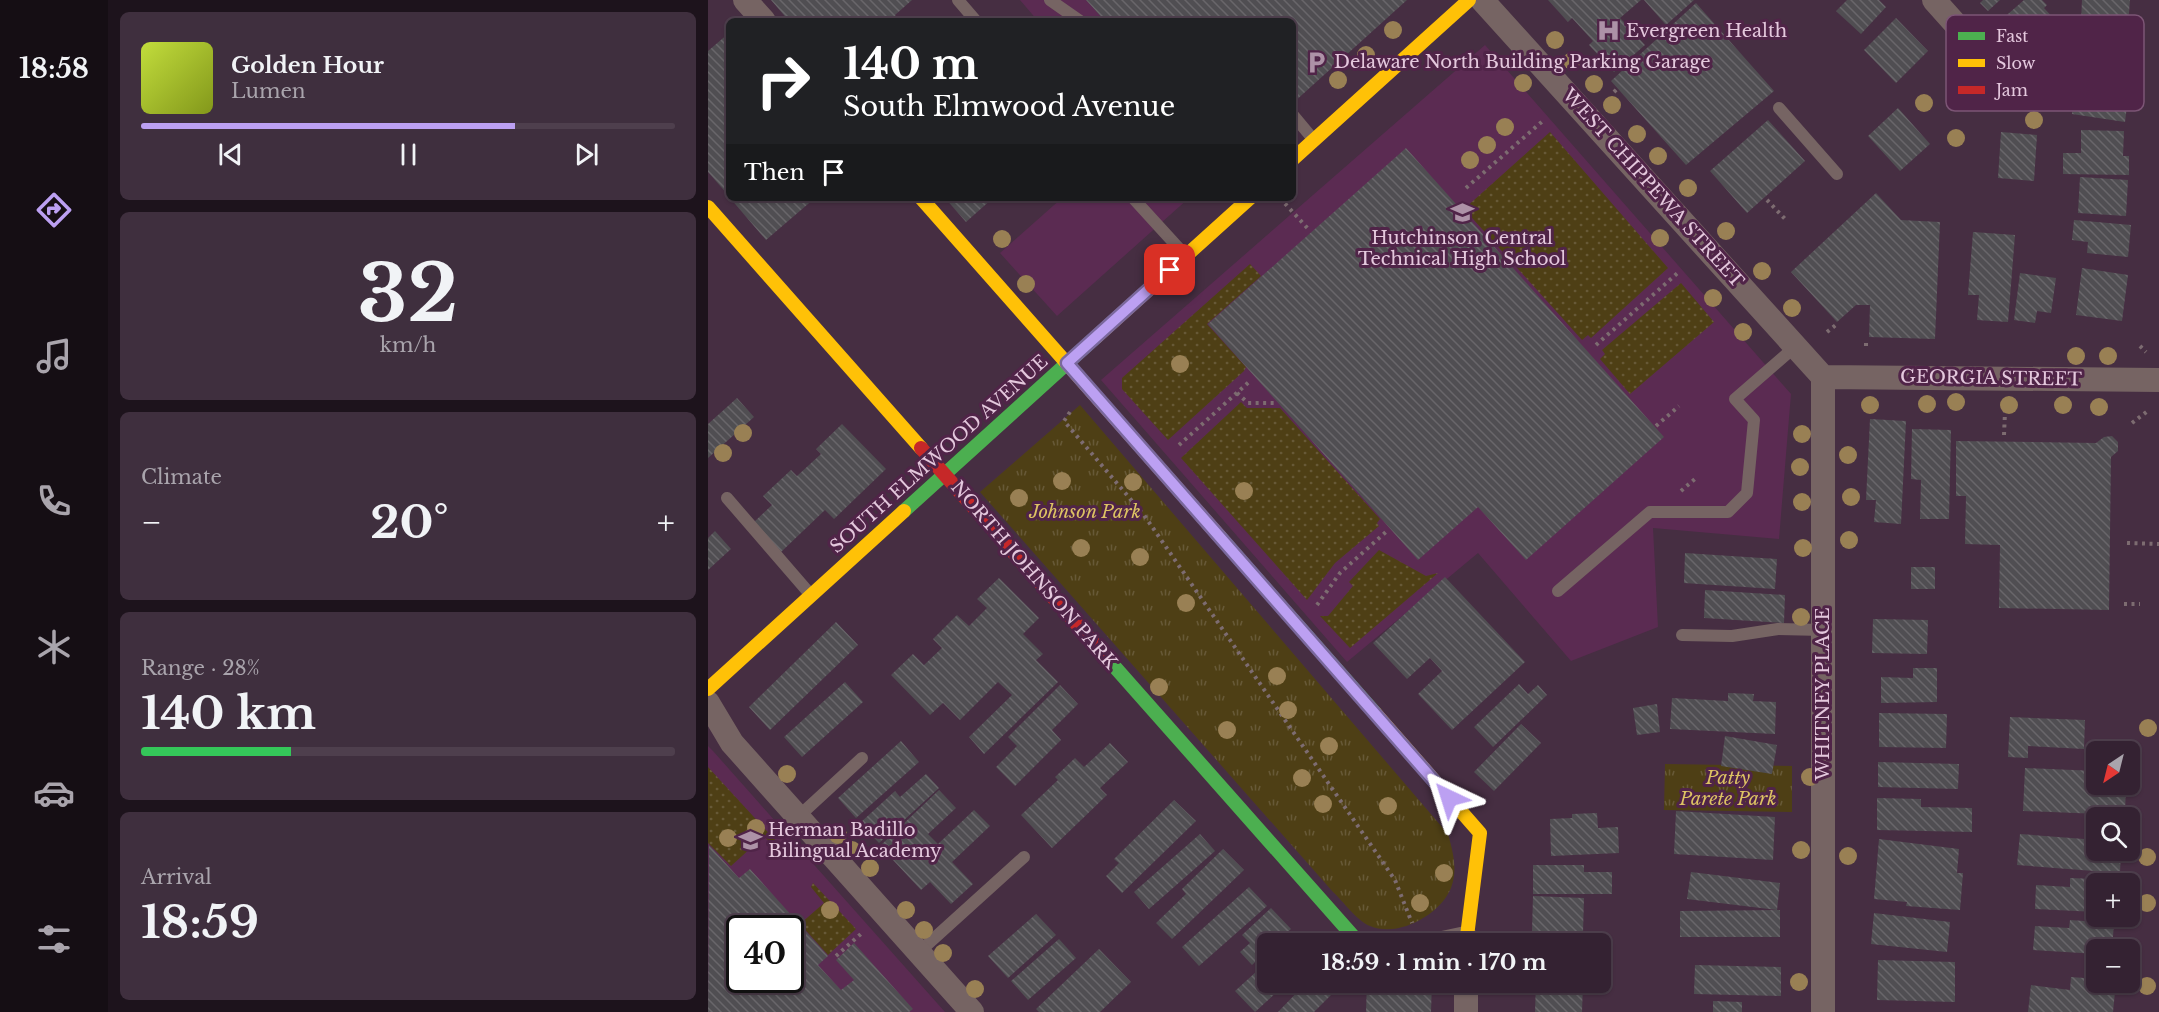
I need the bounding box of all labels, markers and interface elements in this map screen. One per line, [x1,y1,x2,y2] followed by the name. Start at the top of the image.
[1946,15,2144,111] legend
[1595,18,1621,44] hospital icon: Evergreen Health
[1626,20,1787,42] place label: Evergreen Health
[1996,26,2028,46] text: Fast
[843,38,979,90] text: 140 m
[744,42,822,120] icon: right
[1303,49,1329,75] parking icon: Delaware North Building Parking Garage
[1334,51,1711,73] place label: Delaware North Building Parking Garage
[19,52,89,85] text: 18:58
[231,52,384,79] text: Golden Hour
[1996,53,2036,73] text: Slow
[231,79,306,103] text: Lumen
[1994,80,2028,100] text: Jam
[1557,83,1749,292] street label: WEST CHIPPEWA STREET
[843,90,1175,123] text: South Elmwood Avenue
[214,138,247,171] icon: previous
[392,138,425,171] icon: pause
[570,138,603,171] icon: next
[817,156,850,189] icon: arrive
[744,159,805,186] text: Then
[33,189,75,231] icon: directions
[1449,199,1475,225] school or university icon: Hutchinson Central Technical High School
[1358,227,1566,270] place label: Hutchinson Central Technical High School
[1144,244,1195,295] pin
[358,245,458,342] text: 32
[1153,253,1186,286] icon: arrive
[380,333,436,357] text: km/h
[33,335,75,377] icon: music
[826,350,1052,558] street label: SOUTH ELMWOOD AVENUE
[1900,365,2083,391] street label: GEORGIA STREET
[141,465,222,489] text: Climate
[946,476,1122,674] street label: NORTH JOHNSON PARK
[33,480,75,522] icon: phone
[370,494,449,550] text: 20°
[1028,501,1141,523] park label: Johnson Park
[141,502,162,543] text: −
[657,502,675,543] text: +
[1812,607,1834,782] street label: WHITNEY PLACE
[33,626,75,668] icon: climate
[141,656,260,680] text: Range · 28%
[141,685,316,741] text: 140 km
[2086,741,2140,795] north arrow
[2086,741,2140,993] map controls
[1417,766,1481,830] position arrow
[1678,767,1777,810] park label: Patty Parete Park
[33,772,75,814] icon: car
[2086,807,2140,861] button: search
[768,819,942,862] place label: Herman Badillo Bilingual Academy
[737,827,763,853] school or university icon: Herman Badillo Bilingual Academy
[141,865,212,889] text: Arrival
[2086,873,2140,927] button: +
[141,894,259,950] text: 18:59
[726,915,804,993] speed limit sign: 40
[33,918,75,960] icon: filters
[2086,939,2140,993] button: −
[1322,949,1546,976] text: 18:59 · 1 min · 170 m

